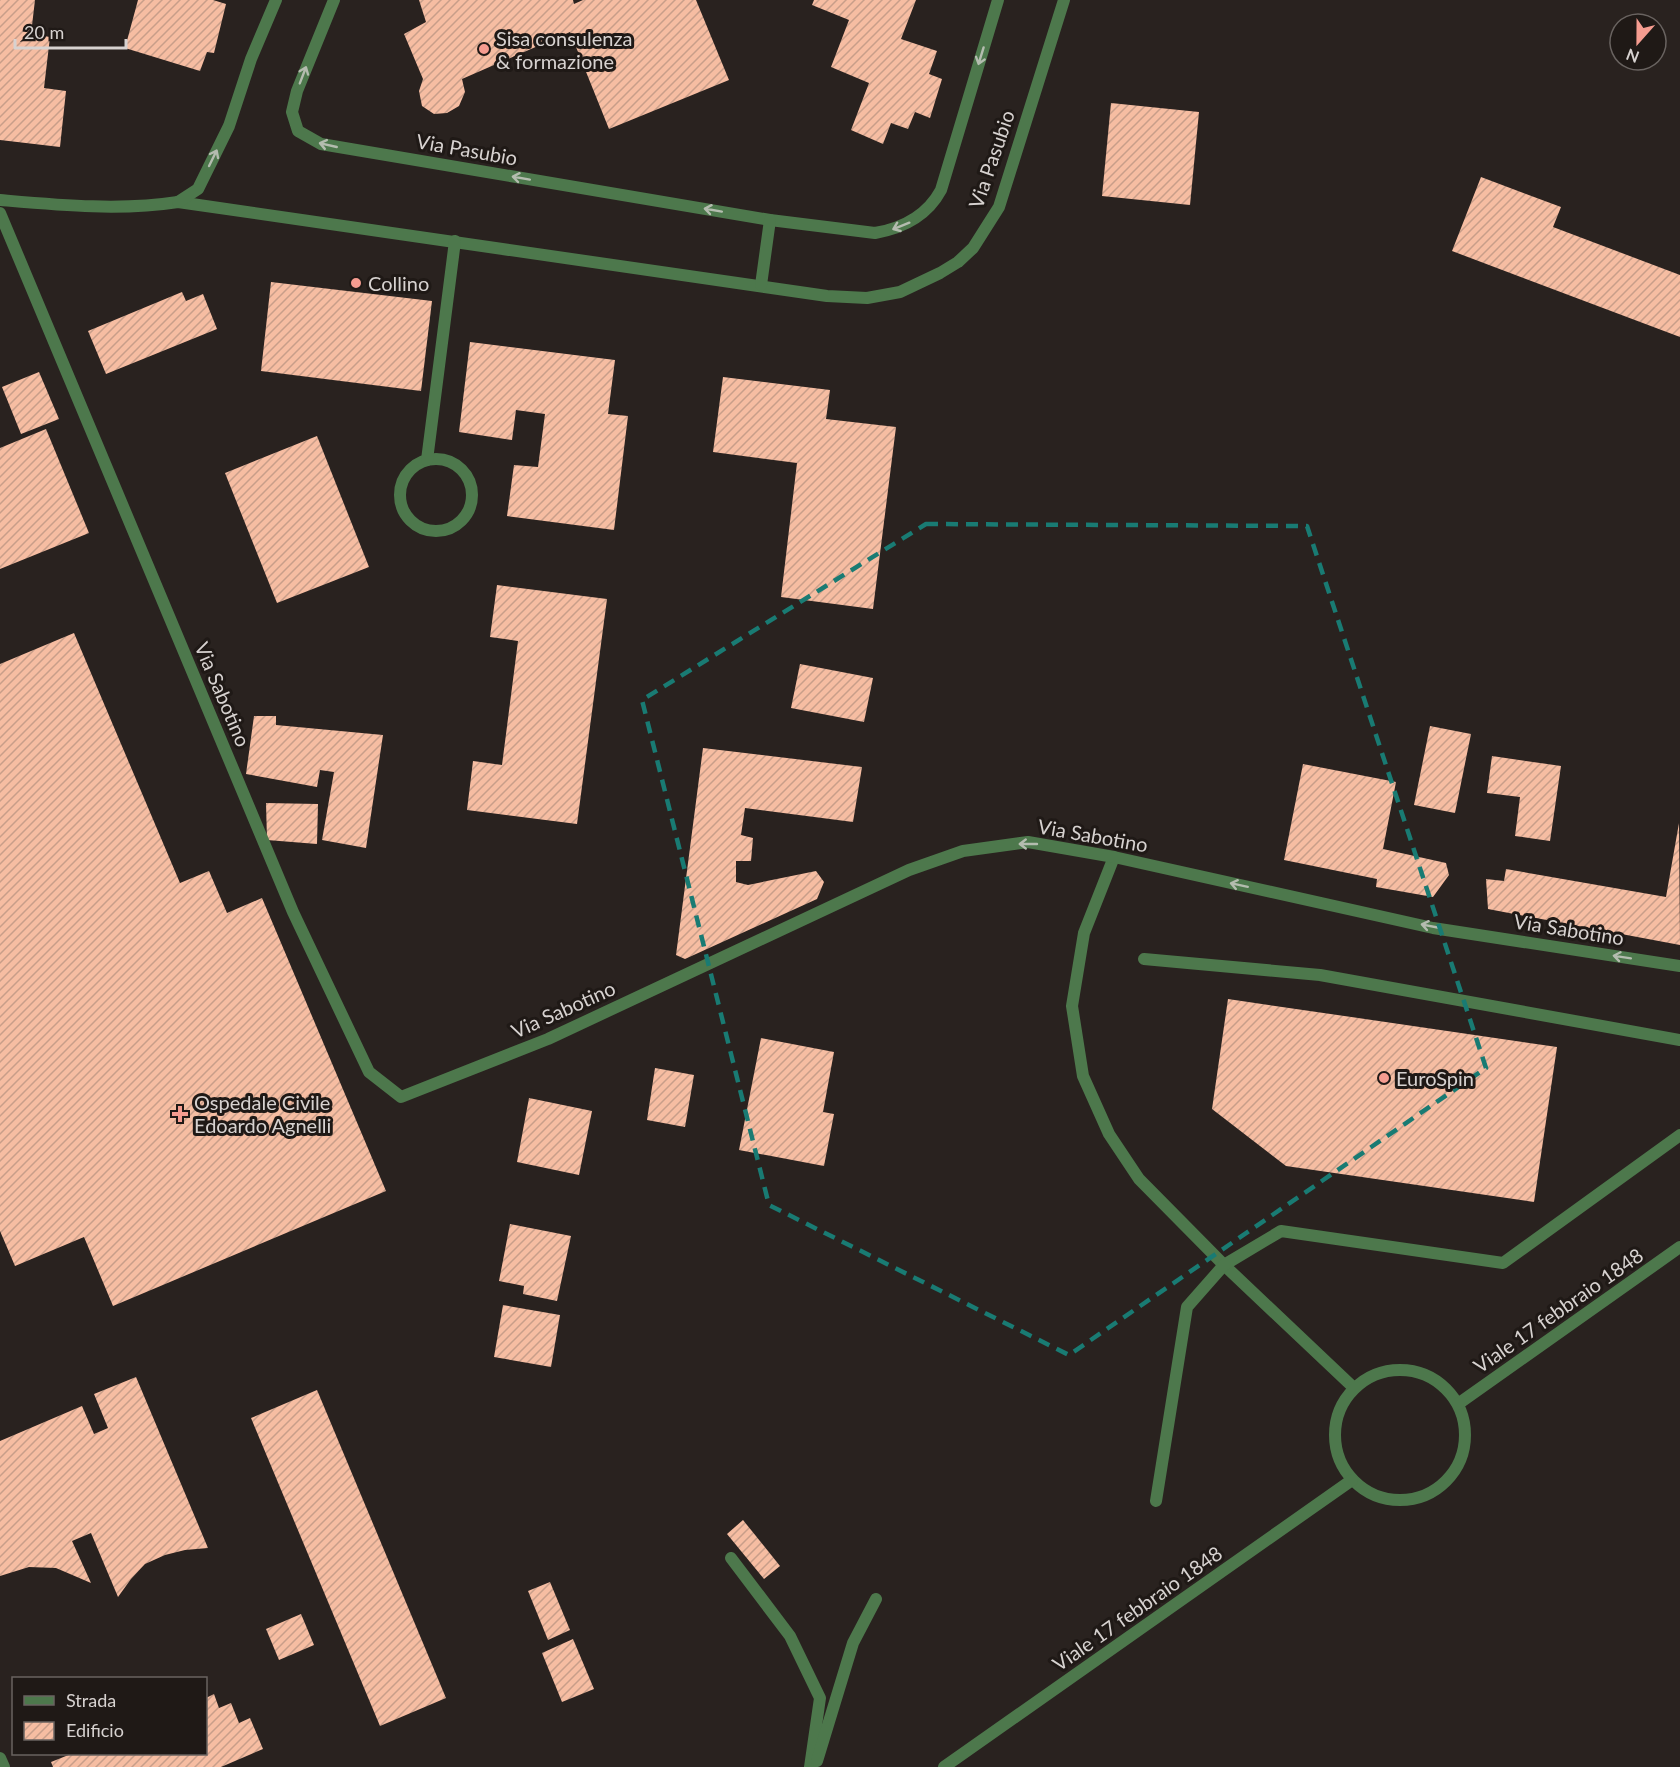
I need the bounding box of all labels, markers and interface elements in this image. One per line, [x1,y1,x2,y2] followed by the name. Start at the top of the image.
[15,12,126,50] scale bar
[1608,12,1668,72] north arrow
[24,21,64,43] text: 20 m
[496,26,632,73] place label: Sisa consulenza & formazione
[477,42,491,56] marker: Sisa consulenza & formazione
[1623,45,1642,68] text: N
[975,46,986,65] one-way arrow
[298,67,309,85] one-way arrow
[963,107,1019,211] street label: Via Pasubio
[415,128,519,170] street label: Via Pasubio
[319,139,339,150] one-way arrow
[208,149,220,167] one-way arrow
[511,172,531,183] one-way arrow
[703,205,723,216] one-way arrow
[892,221,911,232] one-way arrow
[368,271,429,295] place label: Collino
[349,276,363,290] marker: Collino
[190,638,256,750] street label: Via Sabotino
[1036,814,1150,856] street label: Via Sabotino
[1018,838,1038,850] one-way arrow
[1230,878,1249,890] one-way arrow
[1512,908,1626,950] street label: Via Sabotino
[1420,920,1439,932] one-way arrow
[1613,951,1633,962] one-way arrow
[507,975,619,1043] street label: Via Sabotino
[1396,1066,1474,1090] place label: EuroSpin
[1377,1071,1391,1085] marker: EuroSpin
[194,1090,331,1137] place label: Ospedale Civile Edoardo Agnelli
[171,1105,189,1123] marker: Ospedale Civile Edoardo Agnelli
[1469,1242,1647,1378] street label: Viale 17 febbraio 1848
[1048,1540,1226,1676] street label: Viale 17 febbraio 1848
[12,1677,207,1755] legend
[66,1689,116,1711] text: Strada
[66,1719,124,1741] text: Edificio

